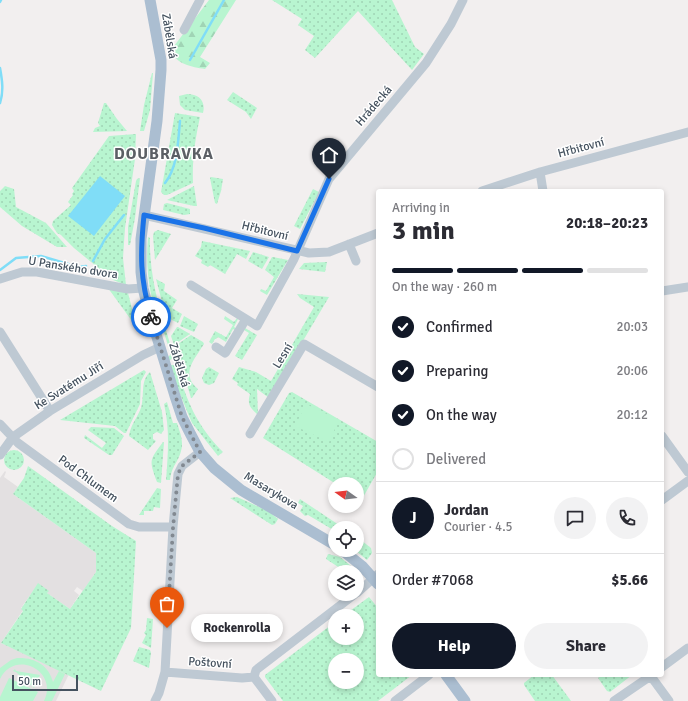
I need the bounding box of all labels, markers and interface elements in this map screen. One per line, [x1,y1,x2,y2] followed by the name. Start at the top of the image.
[158,12,180,60] street label: Zábělská
[352,83,396,129] street label: Hrádecká
[556,134,607,161] street label: Hřbitovní
[312,138,346,179] pin
[114,144,214,164] district label: DOUBRAVKA
[318,144,340,166] icon: home
[392,200,450,216] text: Arriving in
[566,214,648,232] text: 20:18–20:23
[392,215,455,247] text: 3 min
[240,218,291,244] street label: Hřbitovní
[27,254,119,282] street label: U Panského dvora
[392,279,497,295] text: On the way · 260 m
[131,297,171,337] courier
[140,306,162,328] icon: bike
[392,316,414,338] icon: check
[426,318,493,336] text: Confirmed
[616,319,648,335] text: 20:03
[270,340,297,371] street label: Lesní
[165,341,193,389] street label: Zábělská
[32,358,107,413] street label: Ke Svatému Jiří
[392,360,414,382] icon: check
[426,362,489,380] text: Preparing
[616,363,648,379] text: 20:06
[392,404,414,426] icon: check
[426,406,497,424] text: On the way
[616,407,648,423] text: 20:12
[426,450,486,468] text: Delivered
[55,452,121,506] street label: Pod Chlumem
[241,469,301,513] street label: Masarykova
[328,477,364,513] north arrow
[328,477,364,689] map controls
[554,497,596,539] button: chat
[606,497,648,539] button: phone
[444,501,489,519] text: Jordan
[409,509,417,527] text: J
[444,519,513,535] text: Courier · 4.5
[328,521,364,557] button: locate
[328,565,364,601] button: layers
[392,571,474,589] text: Order #7068
[611,571,648,589] text: $5.66
[150,587,184,628] pin
[156,593,178,615] icon: bag
[328,609,364,645] button: +
[191,614,283,642] callout: Rockenrolla
[203,620,271,636] text: Rockenrolla
[392,623,516,669] button: Help
[524,623,648,669] button: Share
[328,653,364,689] button: −
[188,654,233,672] street label: Poštovní
[12,673,78,692] scale bar
[18,675,41,688] text: 50 m

